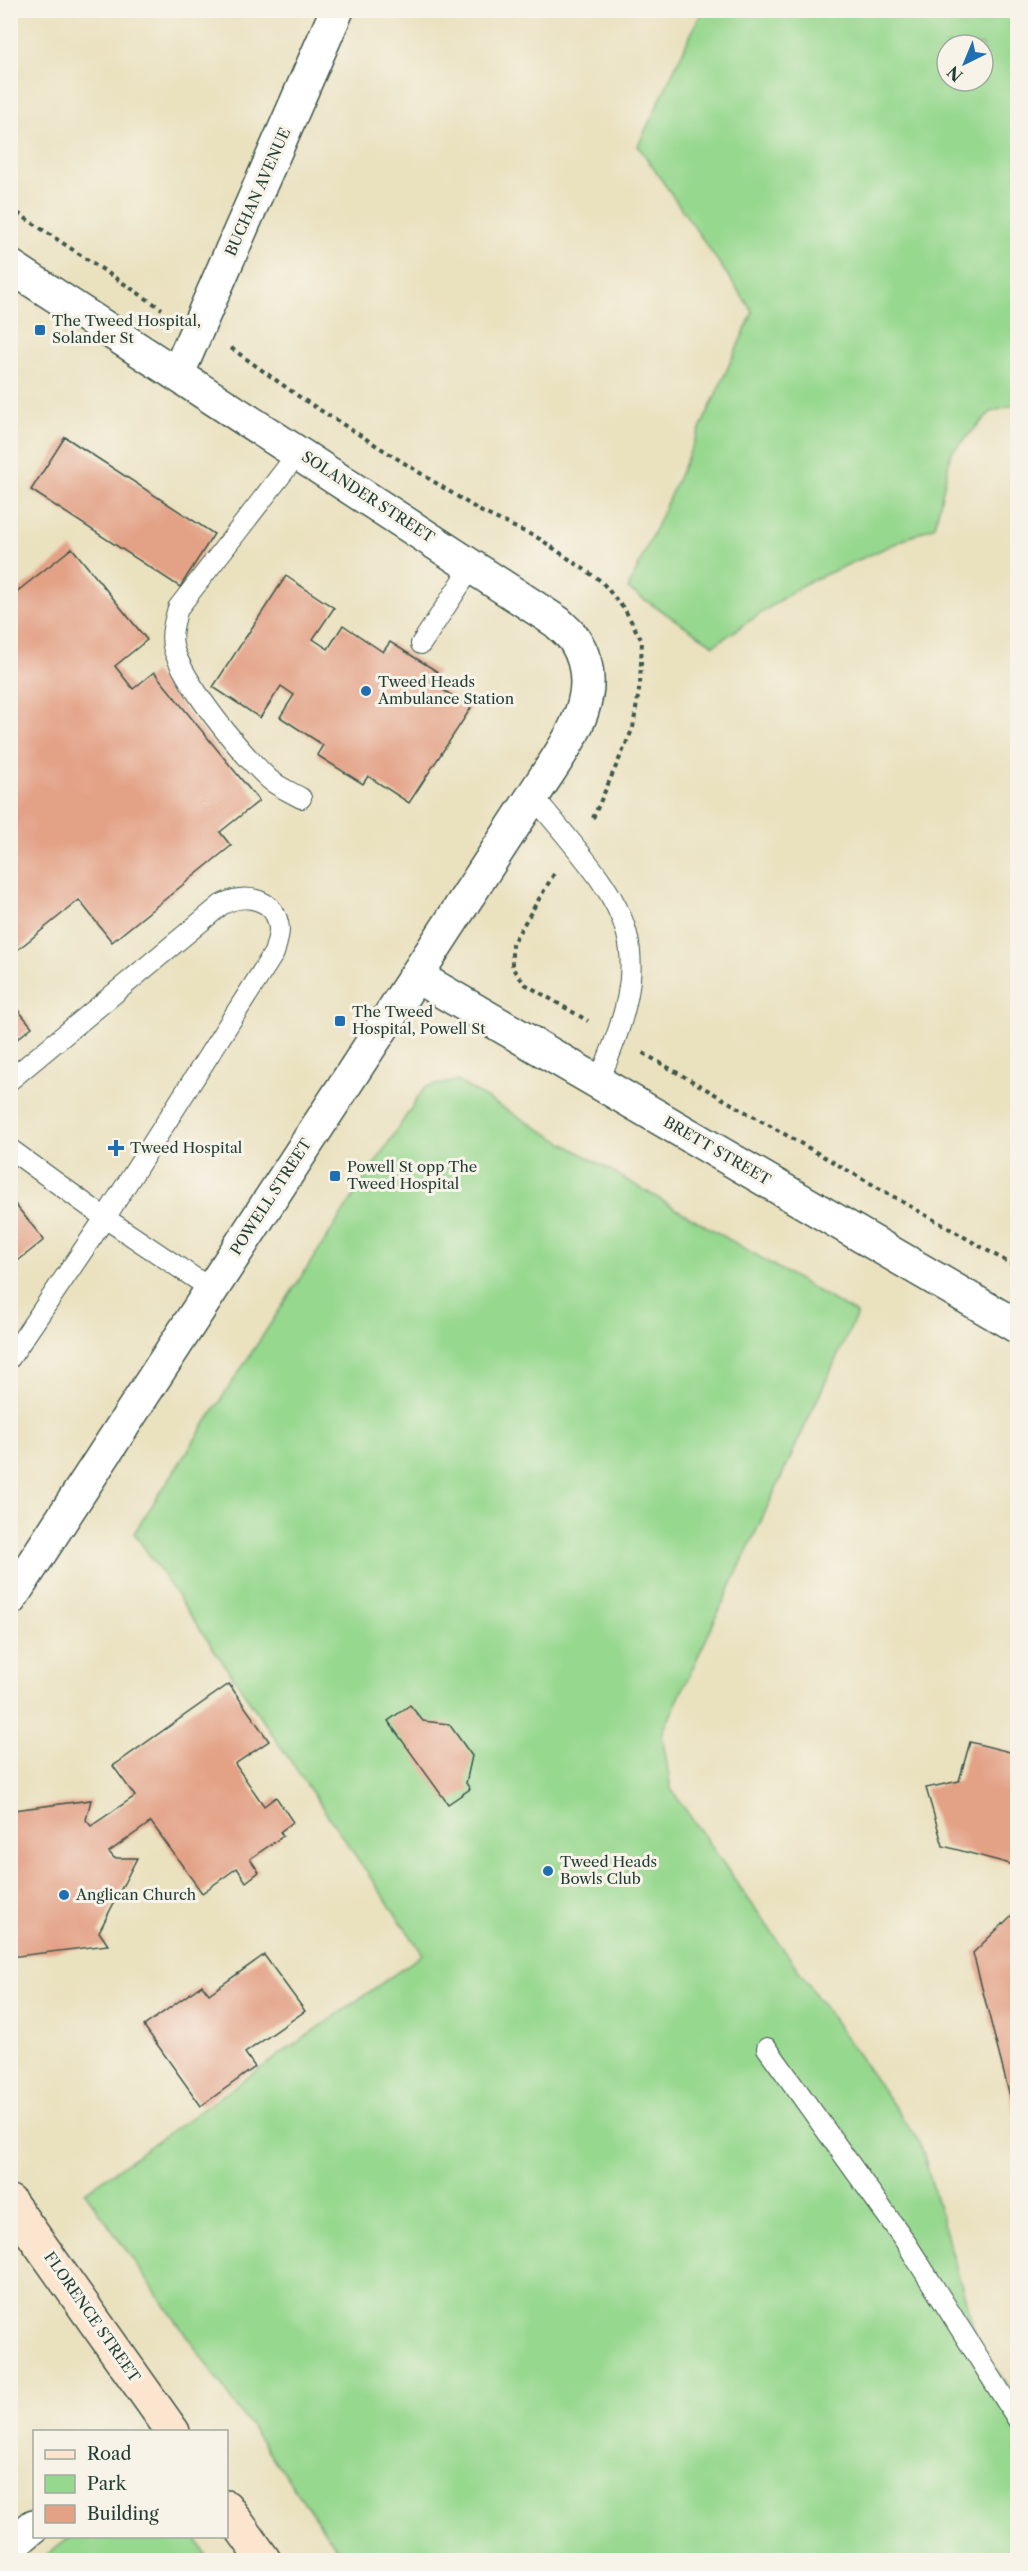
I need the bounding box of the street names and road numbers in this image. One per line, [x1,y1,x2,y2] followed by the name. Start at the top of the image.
[221,125,294,259] street label: BUCHAN AVENUE
[298,447,439,547] street label: SOLANDER STREET
[660,1112,775,1189] street label: BRETT STREET
[226,1134,316,1259] street label: POWELL STREET
[40,2248,145,2386] street label: FLORENCE STREET

